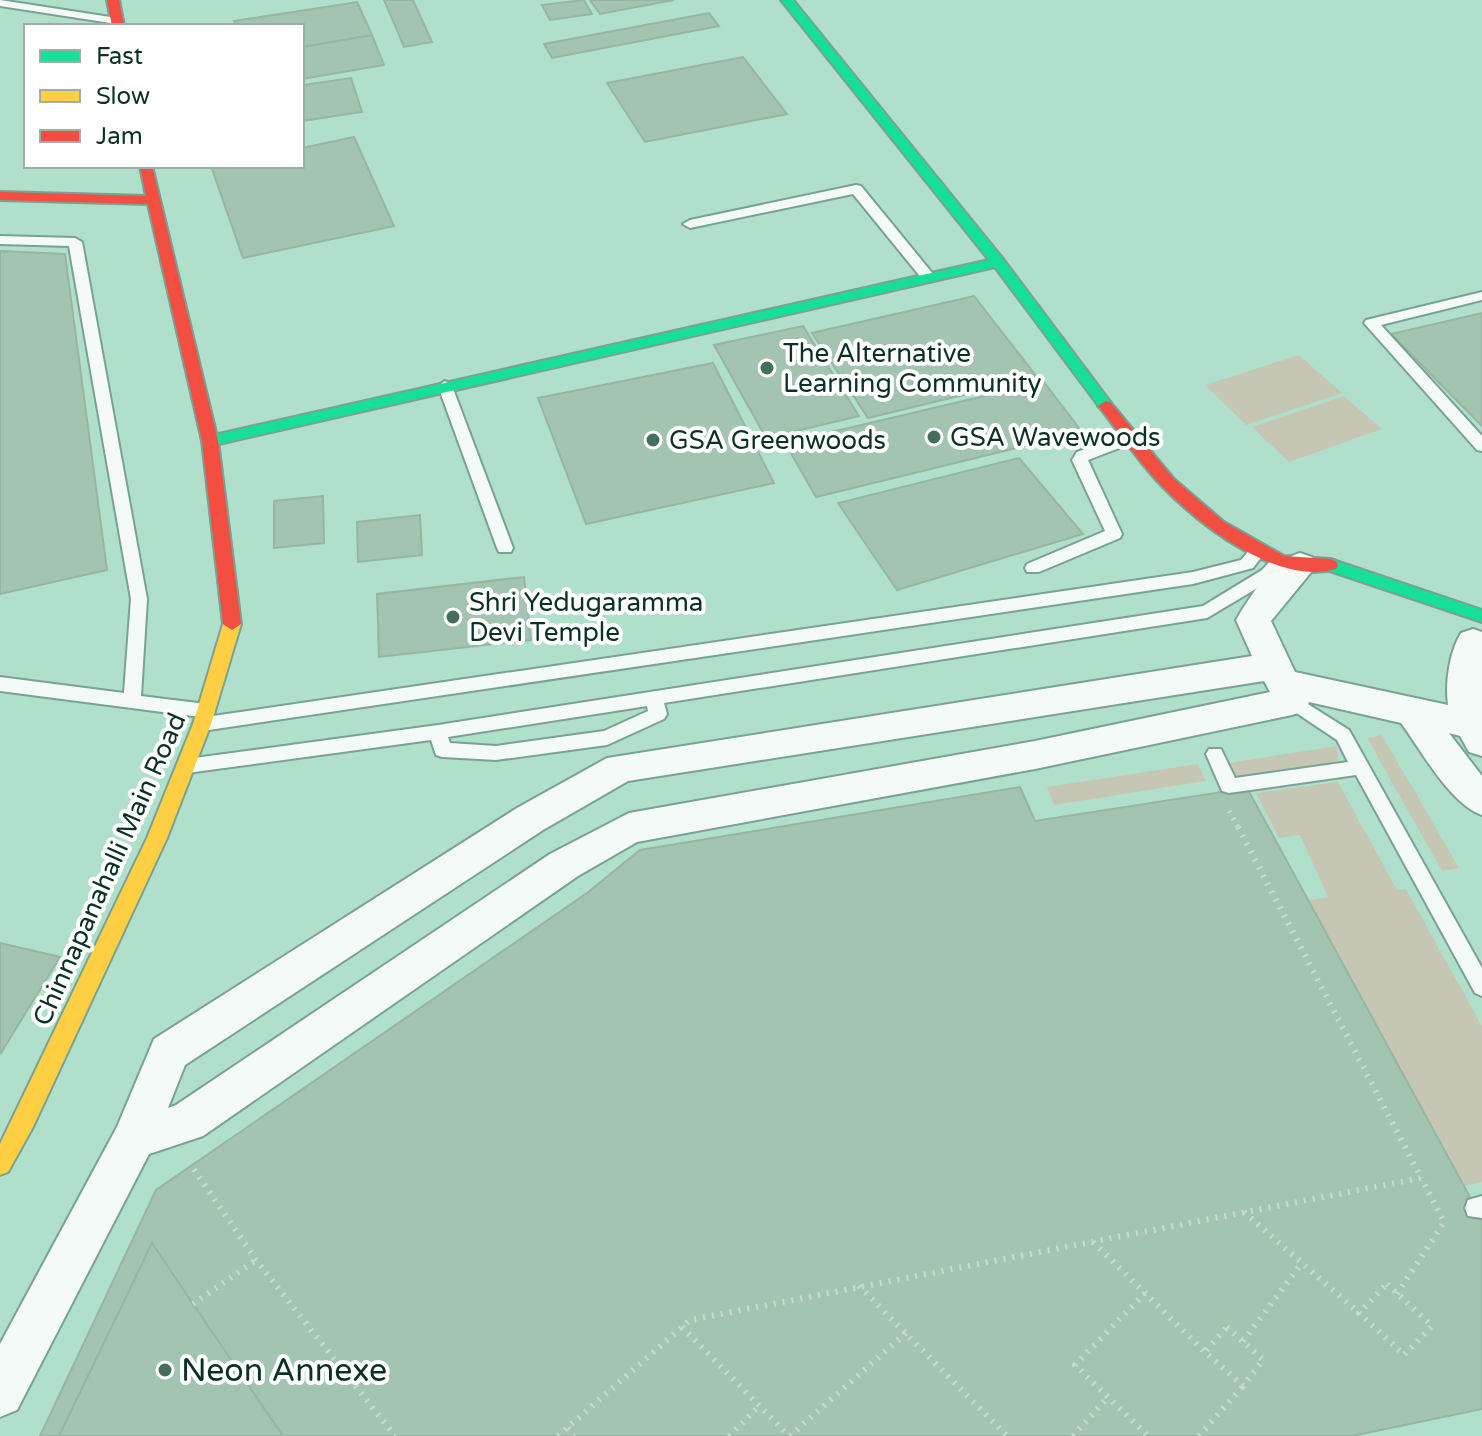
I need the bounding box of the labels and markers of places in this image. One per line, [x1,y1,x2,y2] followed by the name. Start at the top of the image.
[783,338,1042,399] place label: The Alternative Learning Community
[758,359,776,377] marker: The Alternative Learning Community
[950,422,1161,453] place label: GSA Wavewoods
[669,425,886,456] place label: GSA Greenwoods
[925,428,943,446] marker: GSA Wavewoods
[644,431,662,449] marker: GSA Greenwoods
[469,587,703,648] place label: Shri Yedugaramma Devi Temple
[444,608,462,626] marker: Shri Yedugaramma Devi Temple
[181,1352,387,1390] place label: Neon Annexe
[156,1361,174,1379] marker: Neon Annexe

